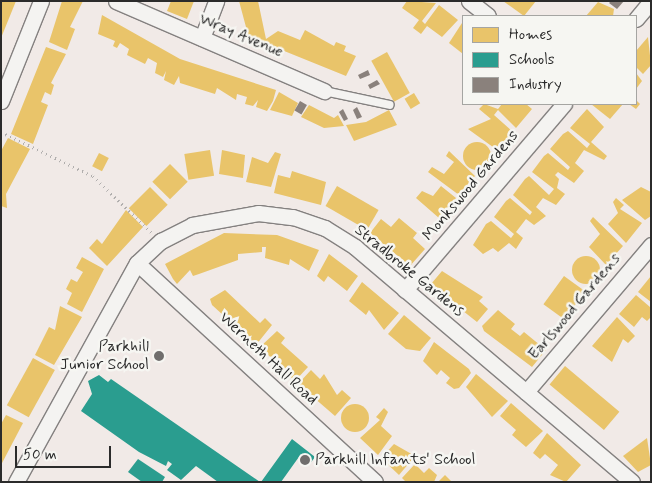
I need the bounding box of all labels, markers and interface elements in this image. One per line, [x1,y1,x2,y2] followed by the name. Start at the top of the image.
[195,9,287,63] street label: Wray Avenue
[462,15,637,105] legend
[509,25,552,45] text: Homes
[509,50,555,70] text: Schools
[509,75,562,95] text: Industry
[420,128,522,244] street label: Monkswood Gardens
[350,221,468,321] street label: Stradbroke Gardens
[527,253,623,361] street label: Earlswood Gardens
[215,308,321,410] street label: Werneth Hall Road
[60,337,149,375] place label: Parkhill Junior School
[153,350,165,362] marker: Parkhill Junior School
[18,436,114,468] scale bar
[23,445,57,465] text: 50 m
[315,450,479,470] place label: Parkhill Infants' School
[299,454,311,466] marker: Parkhill Infants' School

